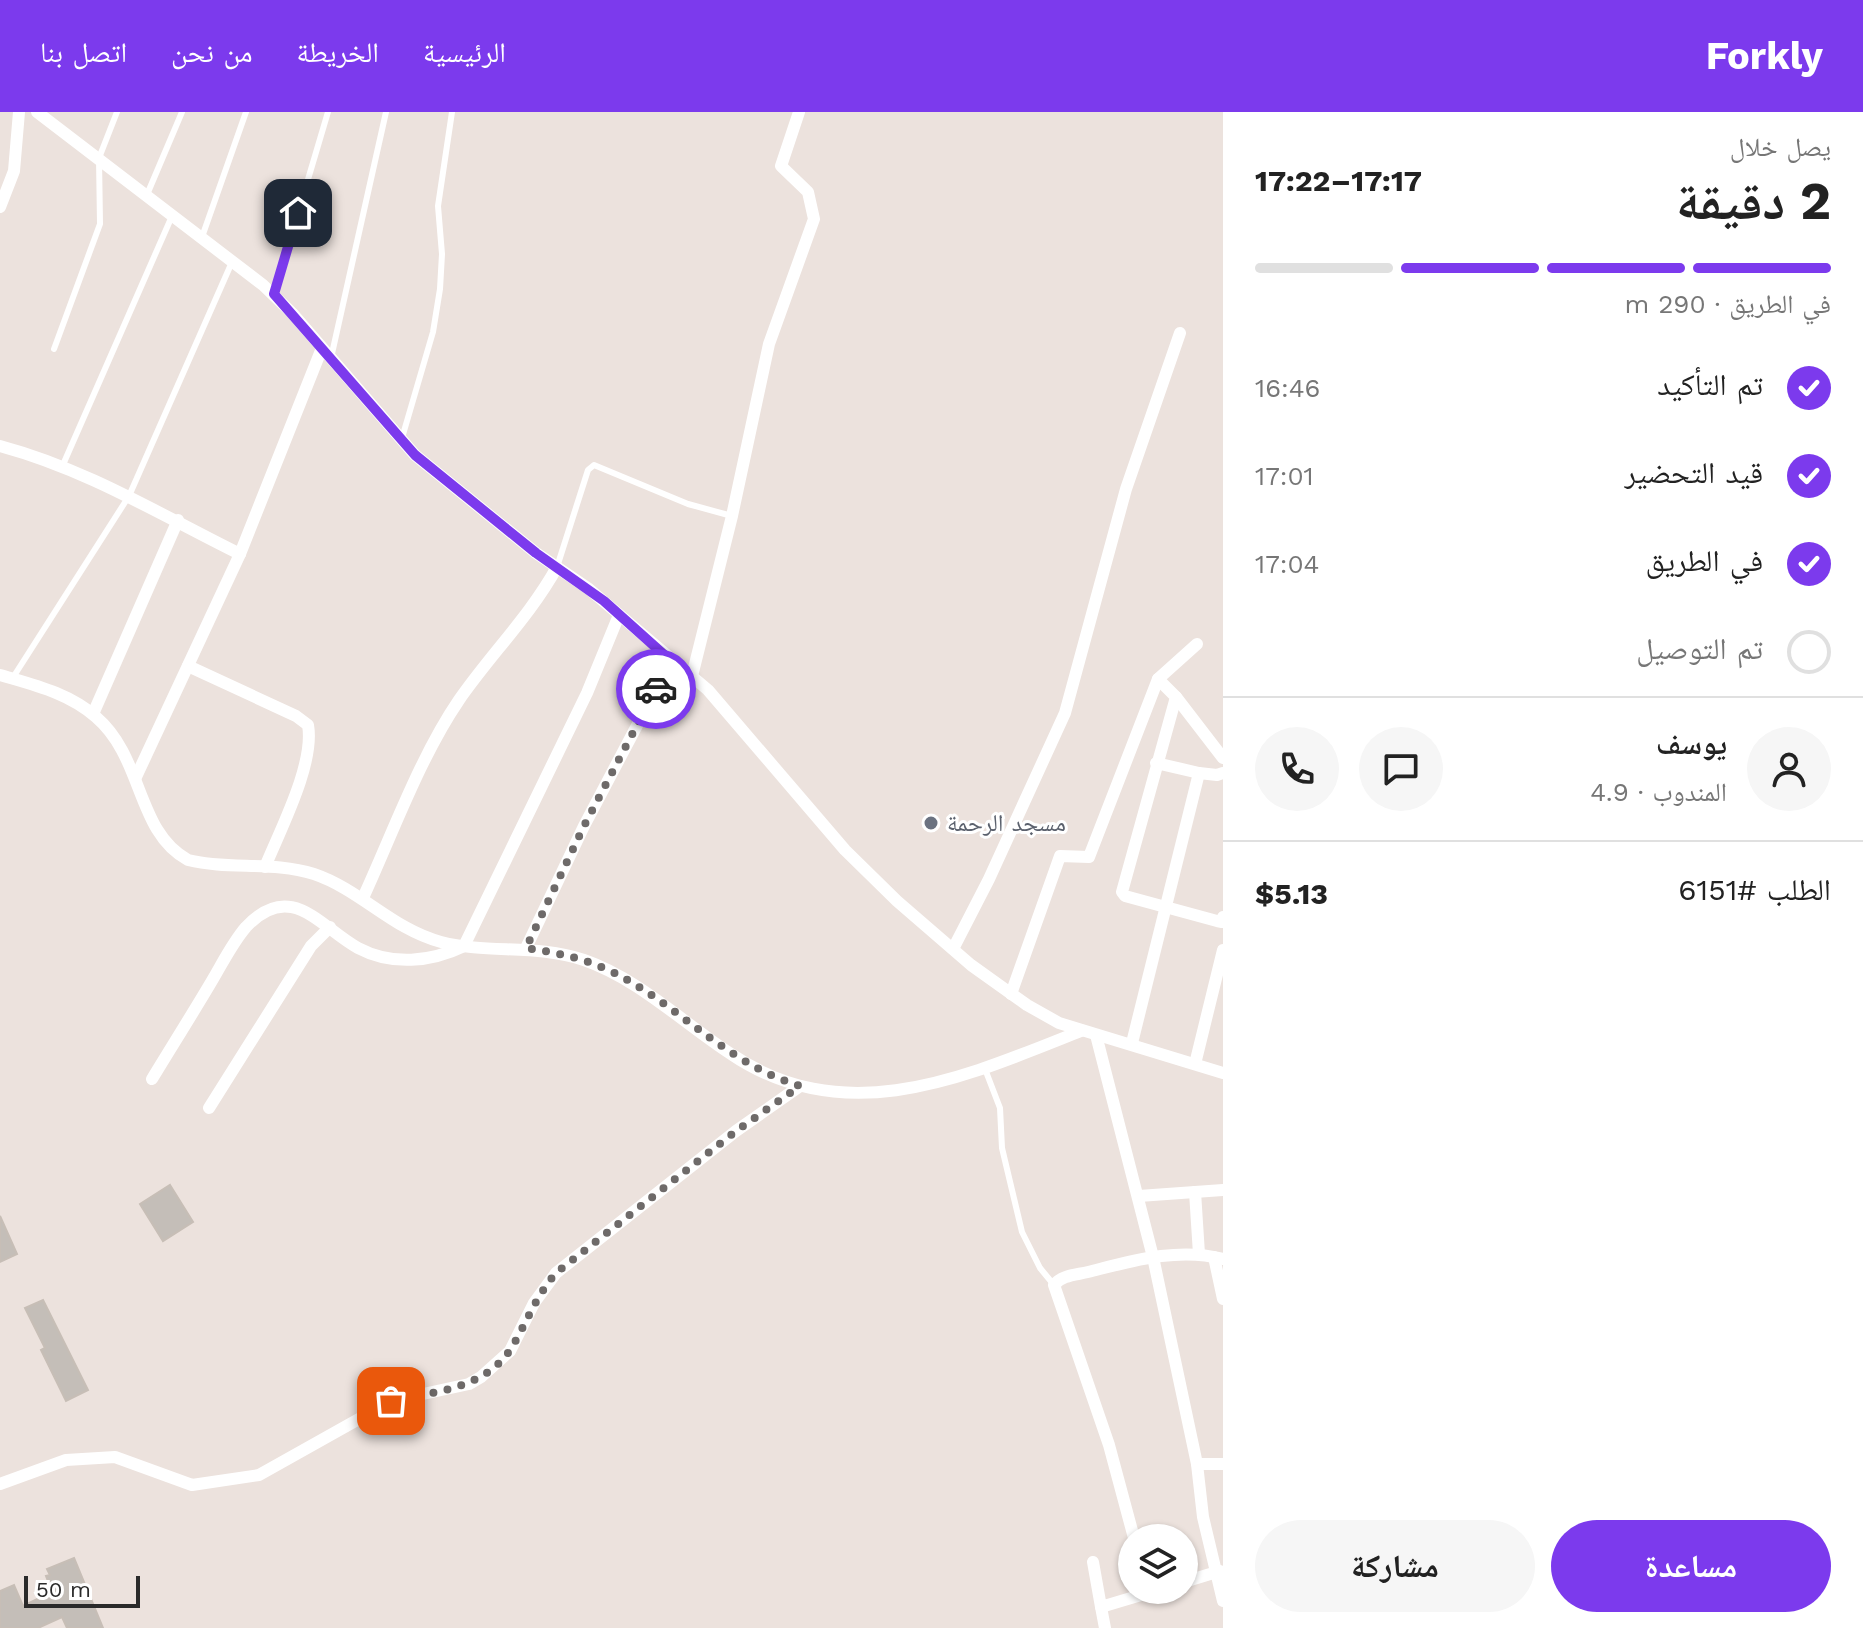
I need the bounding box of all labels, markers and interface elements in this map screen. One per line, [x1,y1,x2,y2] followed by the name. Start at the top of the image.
[1706,34,1823,78] text: Forkly
[40,36,127,69] text: اتصل بنا
[171,36,253,69] text: من نحن
[297,36,379,69] text: الخريطة
[423,36,506,69] text: الرئيسية
[1730,132,1831,162] text: يصل خلال
[1255,163,1422,198] text: 17:17–17:22
[1676,171,1831,232] text: 2 دقيقة
[264,179,332,247] pin
[276,191,320,235] icon: home
[1625,289,1831,319] text: في الطريق · 290 m
[1787,366,1831,410] icon: check
[1657,367,1763,402] text: تم التأكيد
[1255,373,1320,403] text: 16:46
[1787,454,1831,498] icon: check
[1625,455,1763,490] text: قيد التحضير
[1255,461,1314,491] text: 17:01
[1787,542,1831,586] icon: check
[1646,543,1763,578] text: في الطريق
[1255,549,1319,579] text: 17:04
[1636,631,1763,666] text: تم التوصيل
[616,649,696,729] courier
[634,667,678,711] icon: car
[1656,726,1727,761] text: يوسف
[1255,727,1339,811] button: phone
[1359,727,1443,811] button: chat
[1747,727,1831,811] button: person
[1590,777,1727,807] text: المندوب · 4.9
[947,809,1066,837] place label: مسجد الرحمة
[922,814,940,832] marker: مسجد الرحمة
[1678,872,1831,907] text: الطلب #6151
[1255,876,1328,911] text: $5.13
[357,1367,425,1435] pin
[369,1379,413,1423] icon: bag
[1255,1520,1535,1612] button: مشاركة
[1551,1520,1831,1612] button: مساعدة
[1118,1524,1198,1604] map controls
[1118,1524,1198,1604] button: layers
[24,1572,140,1608] scale bar
[36,1577,91,1602] text: 50 m

